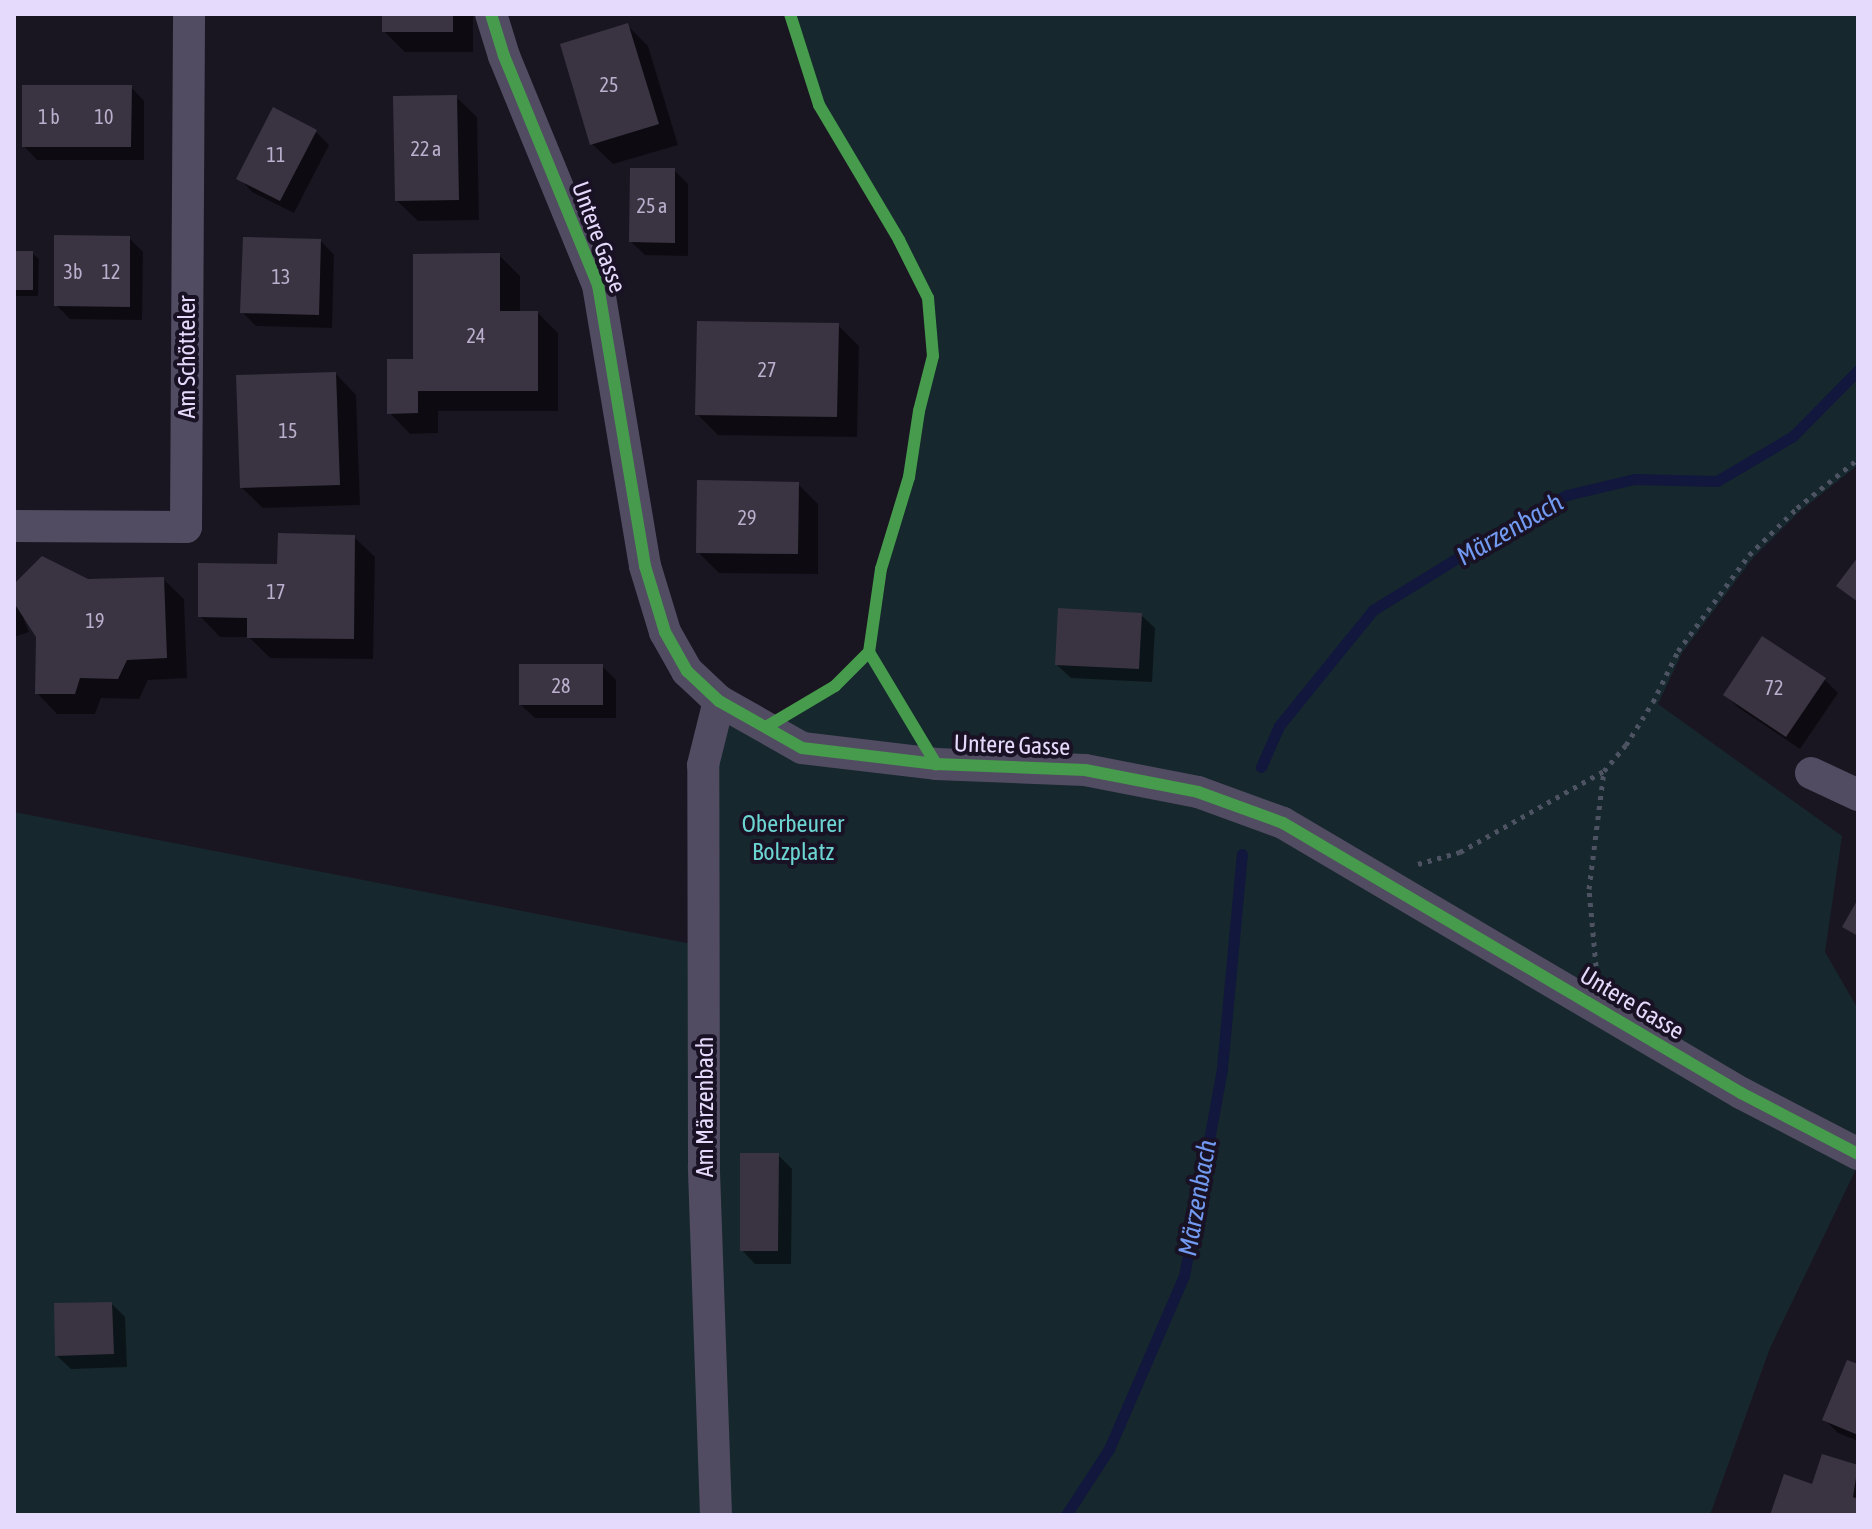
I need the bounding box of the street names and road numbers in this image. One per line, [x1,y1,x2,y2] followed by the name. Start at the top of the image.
[566,177,632,297] street label: Untere Gasse
[173,296,201,418] street label: Am Schötteler
[953,729,1071,761] street label: Untere Gasse
[1575,961,1689,1045] street label: Untere Gasse
[691,1037,719,1177] street label: Am Märzenbach

